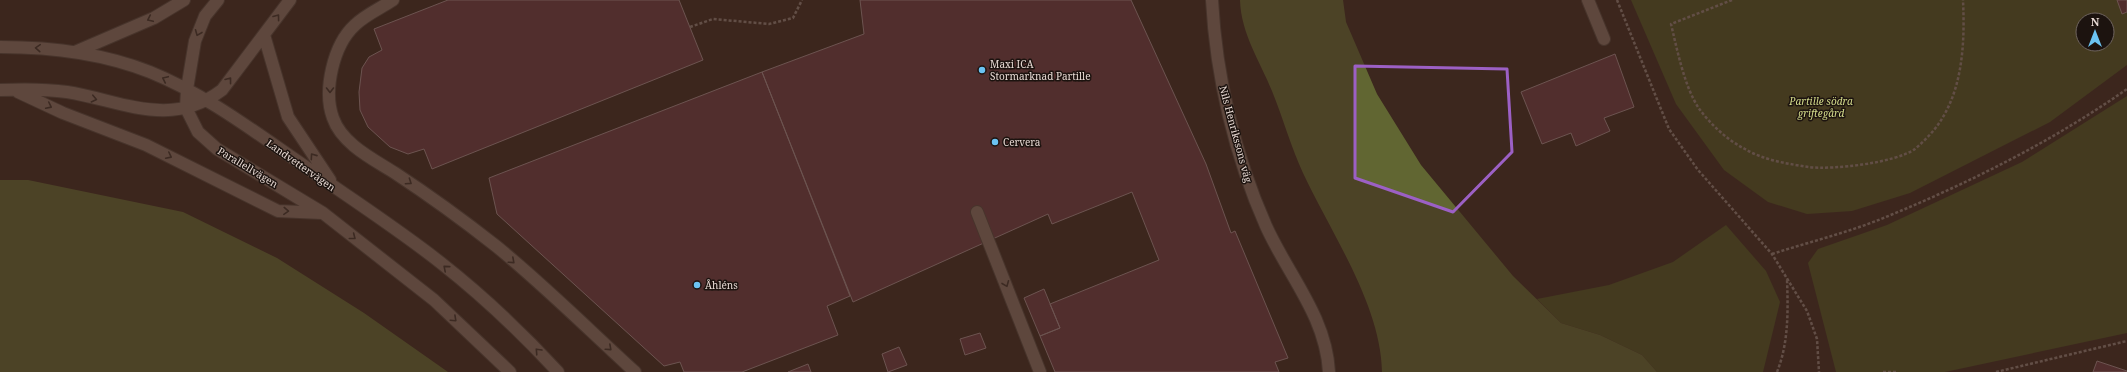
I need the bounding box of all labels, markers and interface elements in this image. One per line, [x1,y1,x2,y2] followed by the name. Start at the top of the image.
[2075,12,2115,52] north arrow
[147,14,155,22] one-way arrow
[2091,14,2100,29] text: N
[272,15,279,22] one-way arrow
[195,29,203,36] one-way arrow
[35,44,41,52] one-way arrow
[990,57,1091,83] place label: Maxi ICA Stormarknad Partille
[977,65,987,75] marker: Maxi ICA Stormarknad Partille
[162,76,169,84] one-way arrow
[224,78,231,85] one-way arrow
[1216,84,1256,185] street label: Nils Henrikssons väg
[326,87,334,93] one-way arrow
[91,94,97,102] one-way arrow
[1788,94,1853,120] park label: Partille södra griftegård
[44,101,52,109] one-way arrow
[1003,135,1041,149] place label: Cervera
[264,136,339,194] street label: Landvettervägen
[990,137,1000,147] marker: Cervera
[215,143,281,191] street label: Parallellvägen
[164,151,172,159] one-way arrow
[310,153,318,160] one-way arrow
[405,178,412,185] one-way arrow
[283,207,289,216] one-way arrow
[349,232,356,239] one-way arrow
[508,256,515,263] one-way arrow
[444,265,451,272] one-way arrow
[705,278,738,292] place label: Åhléns
[692,280,702,290] marker: Åhléns
[1001,281,1009,288] one-way arrow
[449,314,457,322] one-way arrow
[604,344,612,351] one-way arrow
[535,348,543,356] one-way arrow

